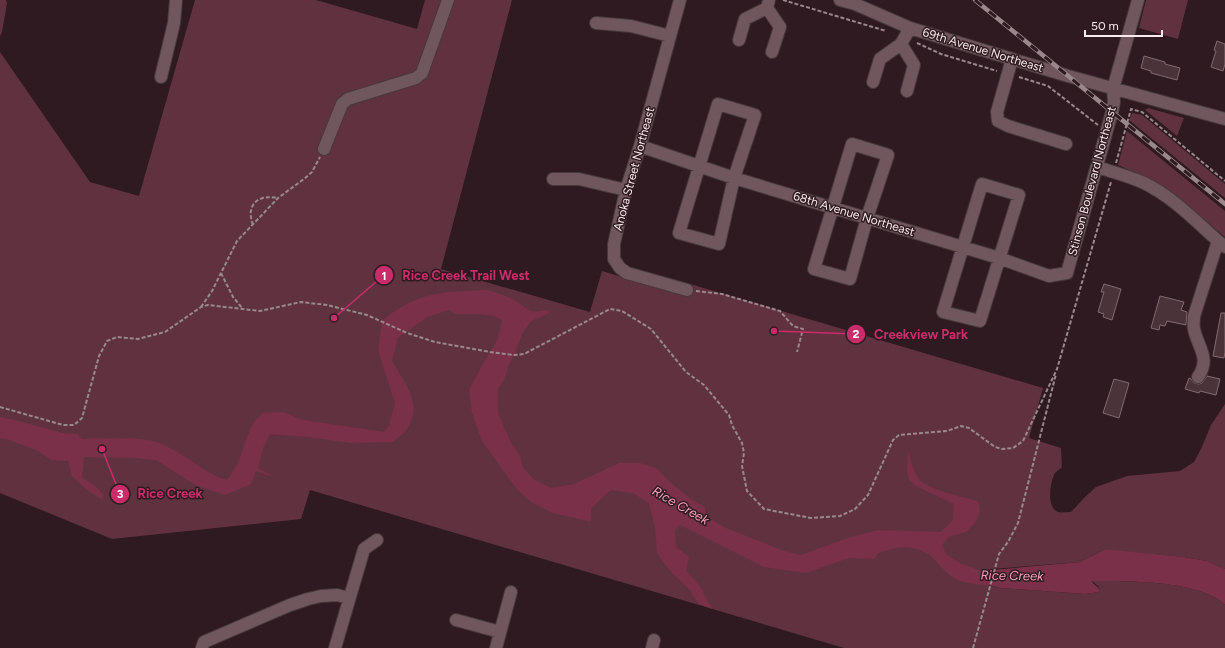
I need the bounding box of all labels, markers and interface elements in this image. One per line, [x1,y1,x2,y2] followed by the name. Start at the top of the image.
[1085,12,1162,38] scale bar
[1091,19,1119,33] text: 50 m
[921,25,1046,75] street label: 69th Avenue Northeast
[1065,104,1119,257] street label: Stinson Boulevard Northeast
[611,105,657,232] street label: Anoka Street Northeast
[792,189,917,239] street label: 68th Avenue Northeast
[374,263,537,288] callout: Rice Creek Trail West
[402,268,530,283] text: Rice Creek Trail West
[381,269,387,283] text: 1
[846,322,976,347] callout: Creekview Park
[853,327,860,341] text: 2
[874,327,968,342] text: Creekview Park
[110,481,211,506] callout: Rice Creek
[650,483,712,528] water label: Rice Creek
[138,486,202,501] text: Rice Creek
[117,487,124,501] text: 3
[980,567,1044,584] water label: Rice Creek

